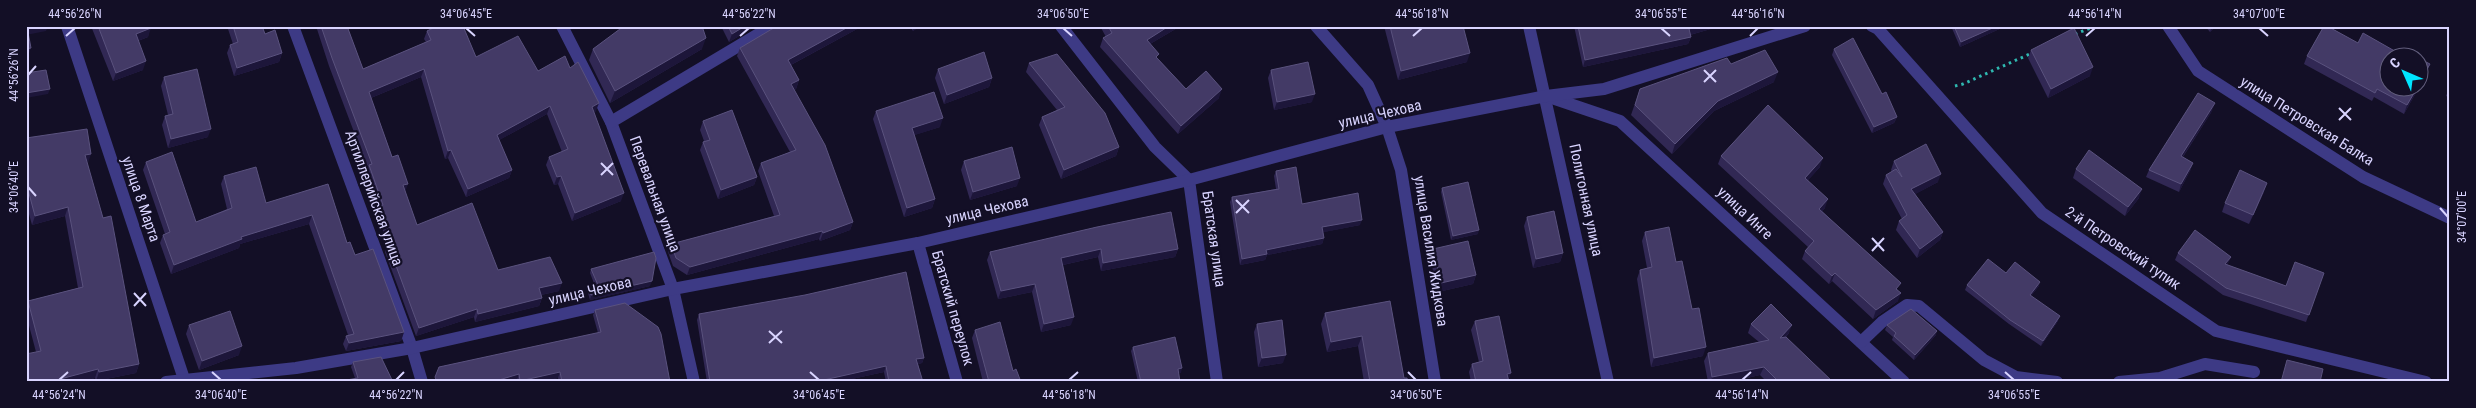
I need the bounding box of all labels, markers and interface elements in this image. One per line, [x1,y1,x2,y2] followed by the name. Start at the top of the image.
[48,7,102,21] text: 44°56'26"N
[440,7,492,21] text: 34°06'45"E
[722,7,776,21] text: 44°56'22"N
[1037,7,1089,21] text: 34°06'50"E
[1395,7,1449,21] text: 44°56'18"N
[1635,7,1687,21] text: 34°06'55"E
[1731,7,1785,21] text: 44°56'16"N
[2068,7,2122,21] text: 44°56'14"N
[2233,7,2285,21] text: 34°07'00"E
[7,48,21,102] text: 44°56'26"N
[2378,48,2428,98] north arrow
[2386,54,2403,71] text: С
[2237,72,2377,170] street label: улица Петровская Балка
[1337,96,1423,132] street label: улица Чехова
[341,128,407,268] street label: Артиллерийская улица
[626,134,684,254] street label: Перевальная улица
[1565,142,1607,258] street label: Полигонная улица
[118,154,164,244] street label: улица 8 Марта
[7,161,21,213] text: 34°06'40"E
[1410,174,1452,328] street label: улица Василия Жидкова
[1714,183,1776,243] street label: улица Инге
[1198,190,1230,288] street label: Братская улица
[2455,191,2469,243] text: 34°07'00"E
[944,192,1030,228] street label: улица Чехова
[2062,203,2184,293] street label: 2-й Петровский тупик
[928,248,978,368] street label: Братский переулок
[547,273,633,309] street label: улица Чехова
[32,388,86,402] text: 44°56'24"N
[195,388,247,402] text: 34°06'40"E
[369,388,423,402] text: 44°56'22"N
[793,388,845,402] text: 34°06'45"E
[1042,388,1096,402] text: 44°56'18"N
[1390,388,1442,402] text: 34°06'50"E
[1715,388,1769,402] text: 44°56'14"N
[1988,388,2040,402] text: 34°06'55"E

